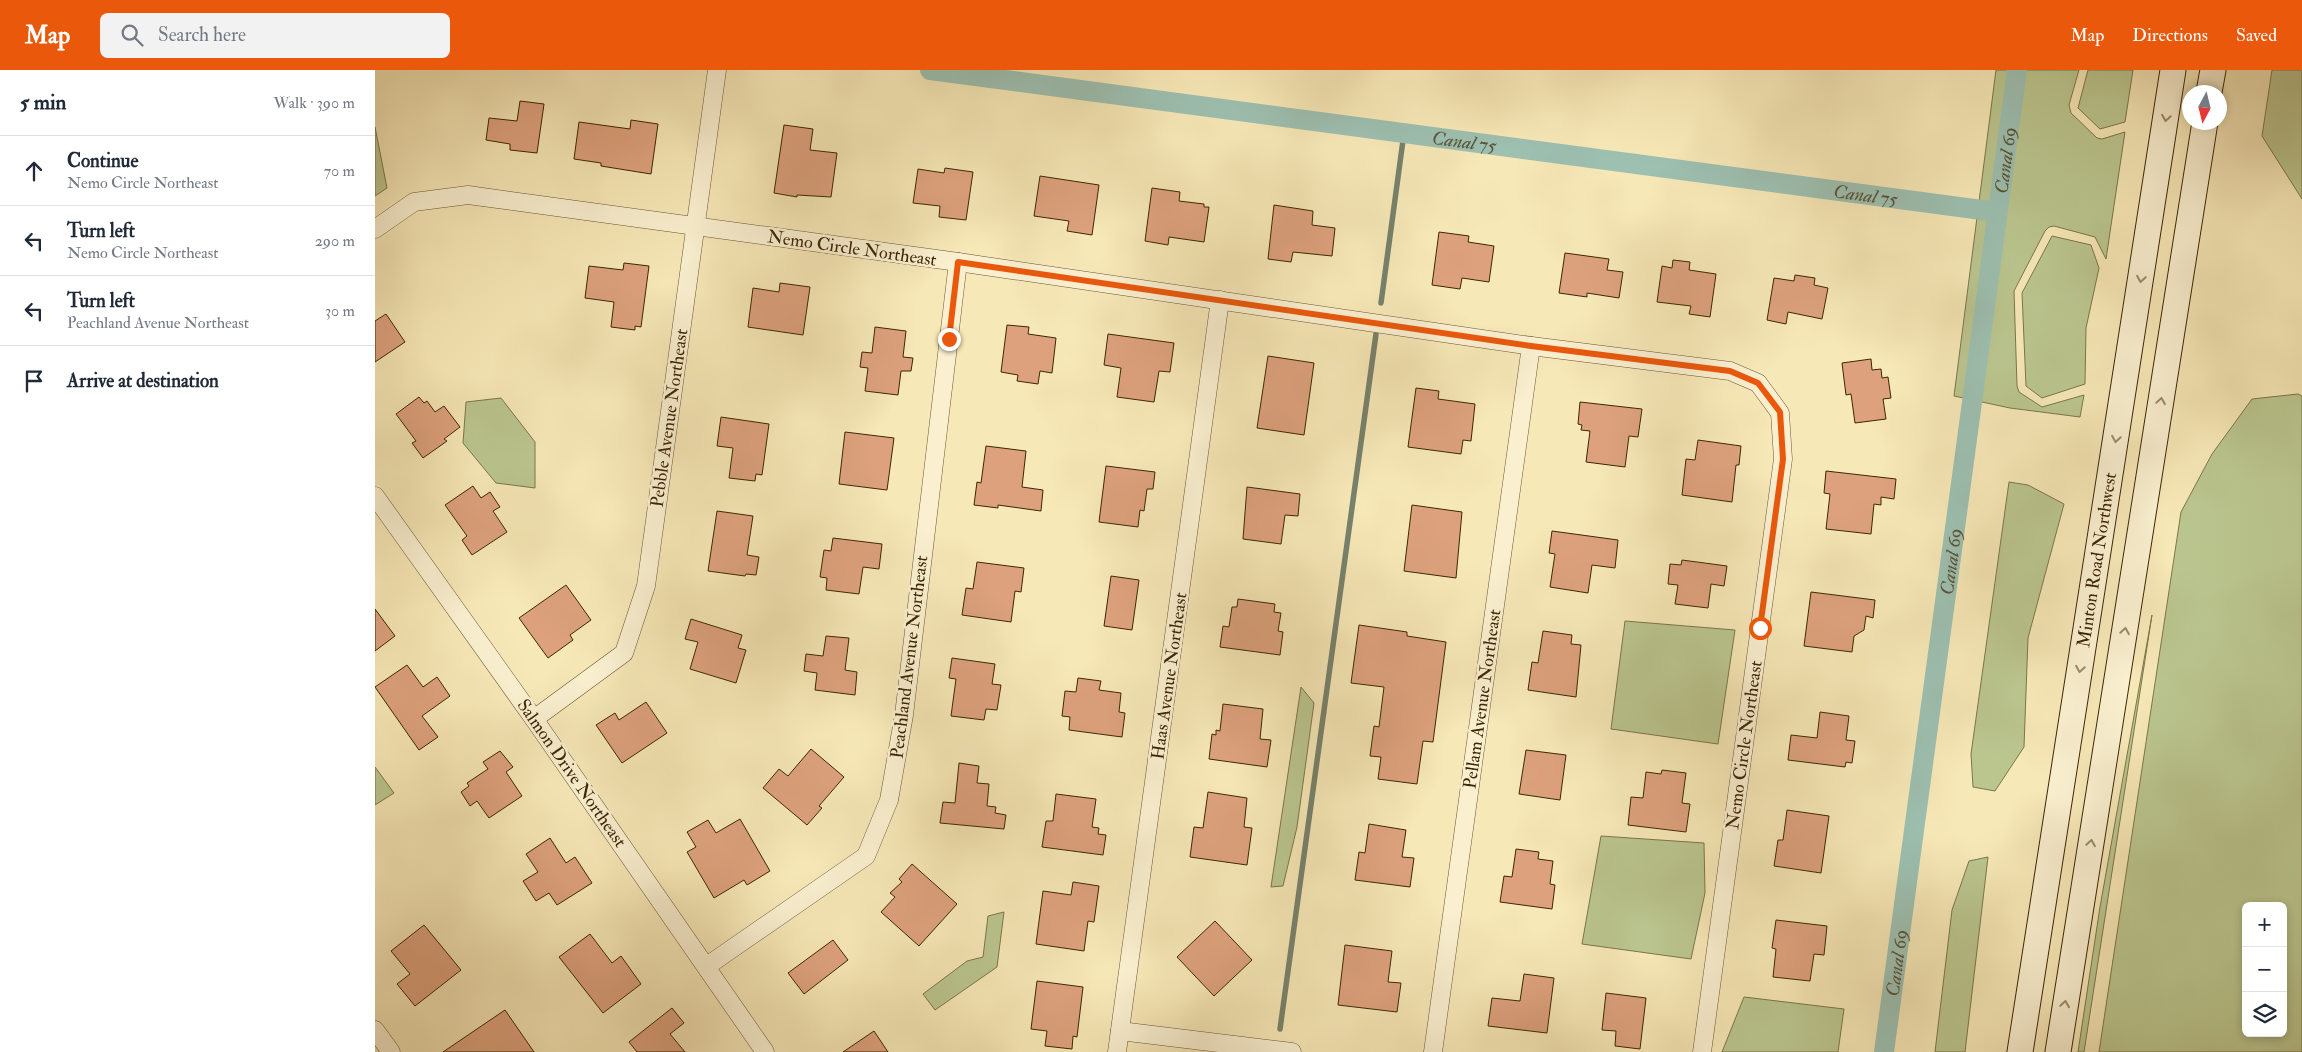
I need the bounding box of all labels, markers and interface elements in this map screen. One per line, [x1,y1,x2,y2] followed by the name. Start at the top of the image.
[100,13,450,58] search box
[25,20,70,51] text: Map
[118,21,146,49] icon: search
[158,23,246,47] text: Search here
[2071,24,2104,47] text: Map
[2132,24,2208,47] text: Directions
[2236,24,2277,47] text: Saved
[2182,85,2227,130] north arrow
[20,89,66,116] text: 5 min
[274,93,355,113] text: Walk · 390 m
[2161,114,2171,123] one-way arrow
[1989,125,2022,195] water label: Canal 69
[1430,126,1499,158] water label: Canal 75
[67,149,138,173] text: Continue
[20,157,48,185] icon: ahead
[324,161,355,181] text: 70 m
[67,173,219,193] text: Nemo Circle Northeast
[1832,179,1900,212] water label: Canal 75
[67,219,135,243] text: Turn left
[766,225,938,272] street label: Nemo Circle Northeast
[20,227,48,255] icon: left
[315,231,355,251] text: 290 m
[67,243,219,263] text: Nemo Circle Northeast
[2136,274,2146,283] one-way arrow
[67,289,135,313] text: Turn left
[20,297,48,325] icon: left
[325,301,355,321] text: 30 m
[67,313,249,333] text: Peachland Avenue Northeast
[646,327,693,509] street label: Pebble Avenue Northeast
[938,328,961,351] route end
[20,367,48,395] icon: arrive
[67,369,219,393] text: Arrive at destination
[2155,397,2166,405] one-way arrow
[2111,435,2121,444] one-way arrow
[2072,471,2122,649] street label: Minton Road Northwest
[1935,527,1968,597] water label: Canal 69
[886,554,933,760] street label: Peachland Avenue Northeast
[1146,591,1193,761] street label: Haas Avenue Northeast
[1459,608,1507,790] street label: Pellam Avenue Northeast
[1749,617,1772,640] route start
[2119,627,2129,635] one-way arrow
[1721,659,1768,831] street label: Nemo Circle Northeast
[2075,665,2085,673] one-way arrow
[512,695,632,852] street label: Salmon Drive Northeast
[2085,839,2096,847] one-way arrow
[2242,902,2287,1037] map controls
[2242,902,2287,947] button: +
[1881,928,1913,998] water label: Canal 69
[2242,947,2287,992] button: −
[2242,992,2287,1037] button: layers
[2060,999,2070,1008] one-way arrow

